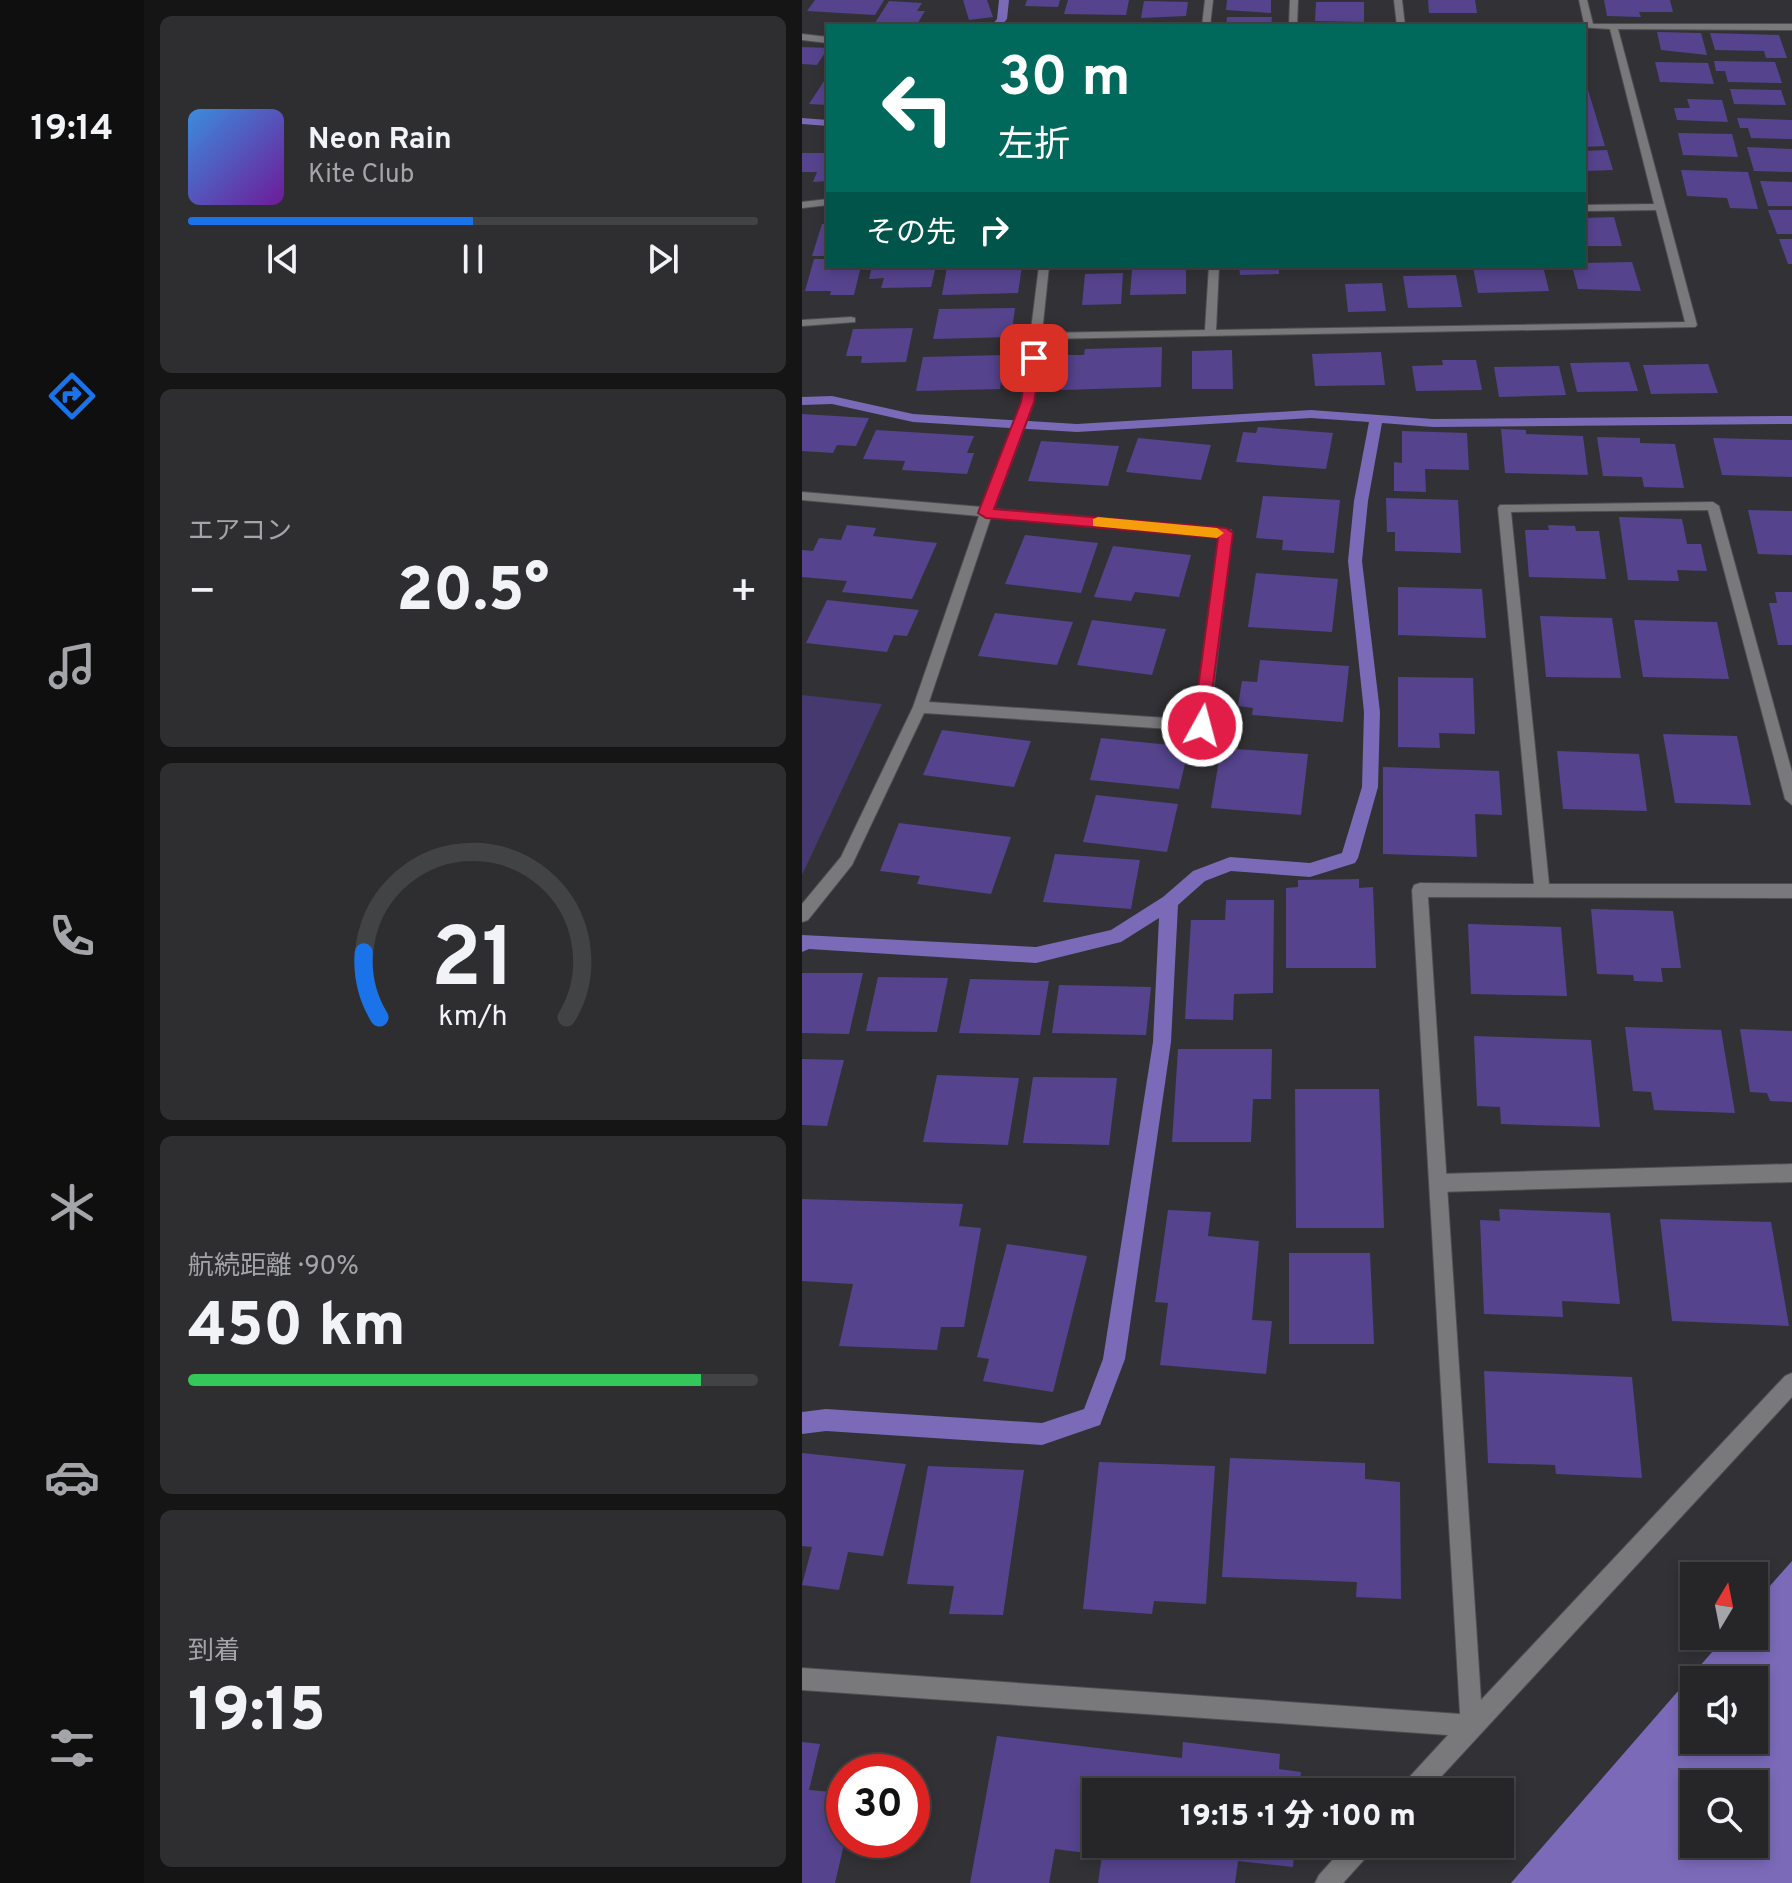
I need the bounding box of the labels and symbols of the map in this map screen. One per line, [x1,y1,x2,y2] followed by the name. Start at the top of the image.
[1000,324,1068,392] pin
[1160,684,1244,768] position arrow
[1680,1562,1768,1650] north arrow
[826,1754,930,1858] speed limit sign: 30

